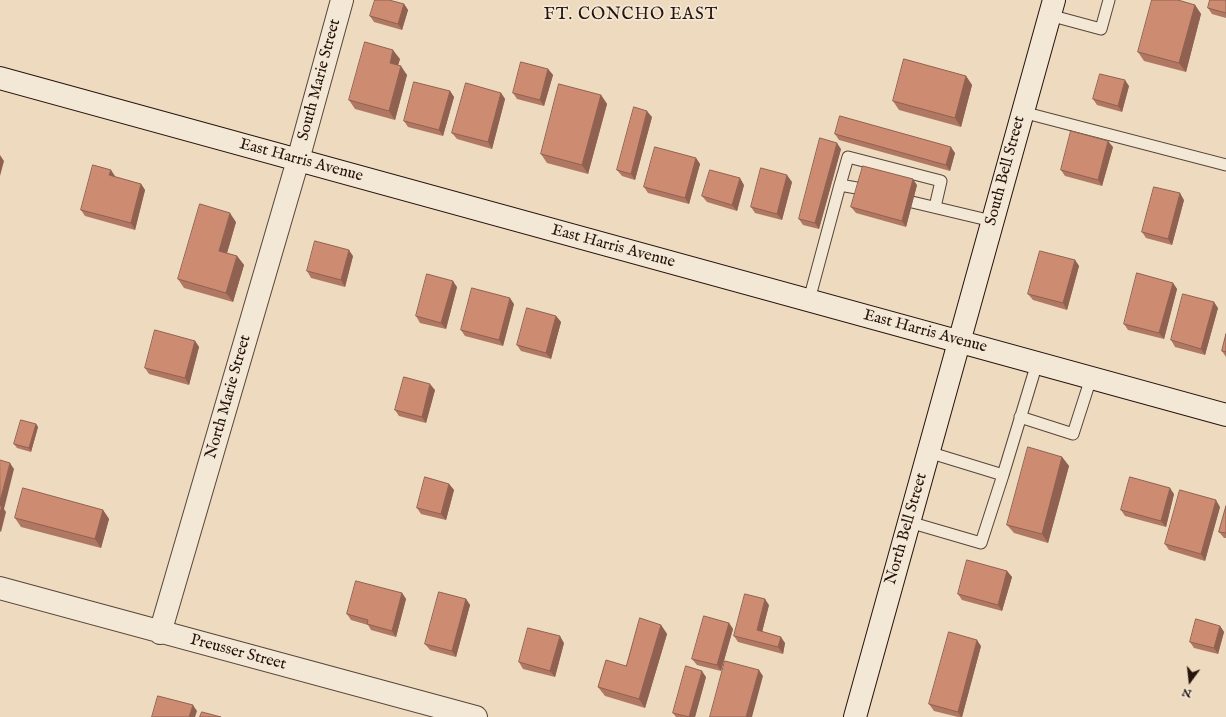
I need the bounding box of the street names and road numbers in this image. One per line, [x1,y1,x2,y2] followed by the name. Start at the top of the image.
[295,17,345,143] street label: South Marie Street
[982,114,1030,228] street label: South Bell Street
[237,135,365,187] street label: East Harris Avenue
[549,221,677,273] street label: East Harris Avenue
[861,306,989,358] street label: East Harris Avenue
[202,333,256,461] street label: North Marie Street
[882,471,932,587] street label: North Bell Street
[188,631,288,675] street label: Preusser Street

